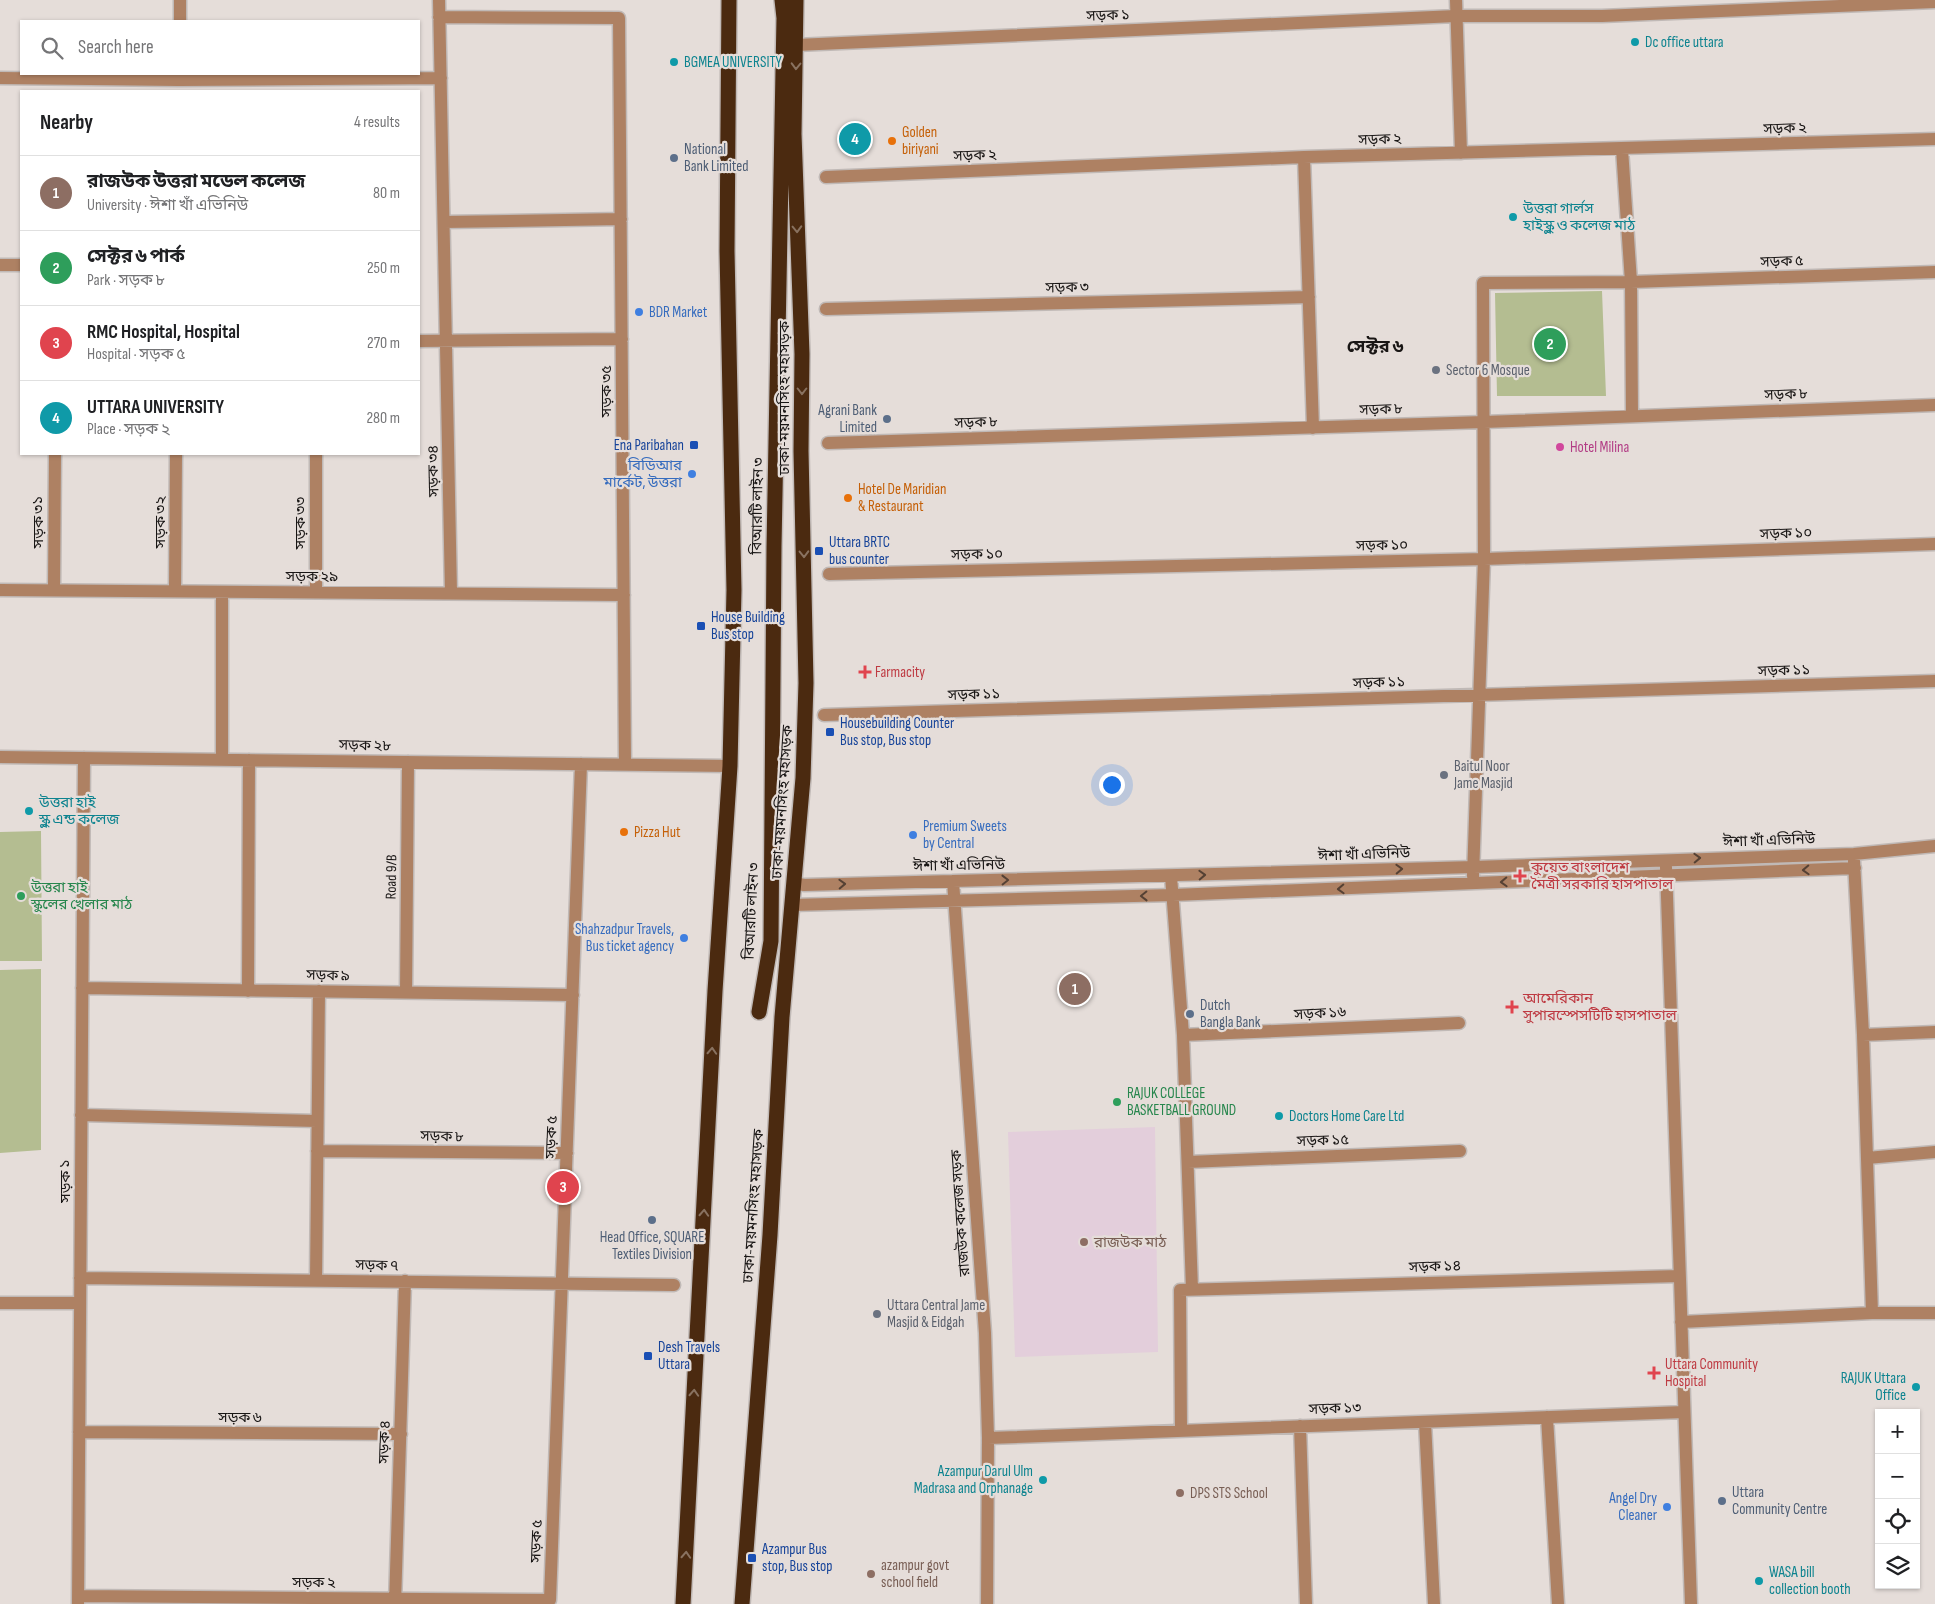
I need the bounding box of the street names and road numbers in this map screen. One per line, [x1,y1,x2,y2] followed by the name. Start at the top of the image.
[1085,5,1130,26] street label: সড়ক ১
[1762,118,1807,139] street label: সড়ক ২
[1357,129,1402,150] street label: সড়ক ২
[952,145,997,166] street label: সড়ক ২
[1759,251,1804,272] street label: সড়ক ৫
[1044,278,1089,297] street label: সড়ক ৩
[775,320,794,476] street label: ঢাকা-ময়মনসিংহ মহাসড়ক
[597,365,616,418] street label: সড়ক ৩৫
[1763,384,1808,405] street label: সড়ক ৮
[1358,399,1403,420] street label: সড়ক ৮
[953,412,998,433] street label: সড়ক ৮
[424,445,443,498] street label: সড়ক ৩৪
[747,457,768,556] street label: বিআরটি লাইন ৩
[29,496,48,549] street label: সড়ক ৩১
[151,496,170,549] street label: সড়ক ৩২
[291,497,310,550] street label: সড়ক ৩৩
[1759,523,1812,544] street label: সড়ক ১০
[1355,536,1408,555] street label: সড়ক ১০
[950,545,1003,564] street label: সড়ক ১০
[285,567,338,586] street label: সড়ক ২৯
[1757,660,1810,681] street label: সড়ক ১১
[1352,672,1405,693] street label: সড়ক ১১
[947,684,1000,705] street label: সড়ক ১১
[768,724,797,881] street label: ঢাকা-ময়মনসিংহ মহাসড়ক
[338,736,391,755] street label: সড়ক ২৮
[1722,829,1816,852] street label: ঈশা খাঁ এভিনিউ
[1317,843,1411,866] street label: ঈশা খাঁ এভিনিউ
[382,854,401,900] street label: Road 9/B
[912,855,1006,876] street label: ঈশা খাঁ এভিনিউ
[739,862,764,961] street label: বিআরটি লাইন ৩
[305,966,350,985] street label: সড়ক ৯
[1292,1003,1347,1024] street label: সড়ক ১৬
[541,1115,562,1160] street label: সড়ক ৫
[419,1127,464,1146] street label: সড়ক ৮
[739,1128,768,1285] street label: ঢাকা-ময়মনসিংহ মহাসড়ক
[1296,1130,1350,1151] street label: সড়ক ১৫
[947,1148,974,1278] street label: রাজউক কলেজ সড়ক
[56,1159,75,1204] street label: সড়ক ১
[354,1256,399,1275] street label: সড়ক ৭
[1408,1256,1461,1277] street label: সড়ক ১৪
[1308,1398,1362,1419] street label: সড়ক ১৩
[217,1408,262,1427] street label: সড়ক ৬
[374,1420,395,1465] street label: সড়ক ৪
[526,1519,547,1564] street label: সড়ক ৫
[291,1573,336,1592] street label: সড়ক ২

